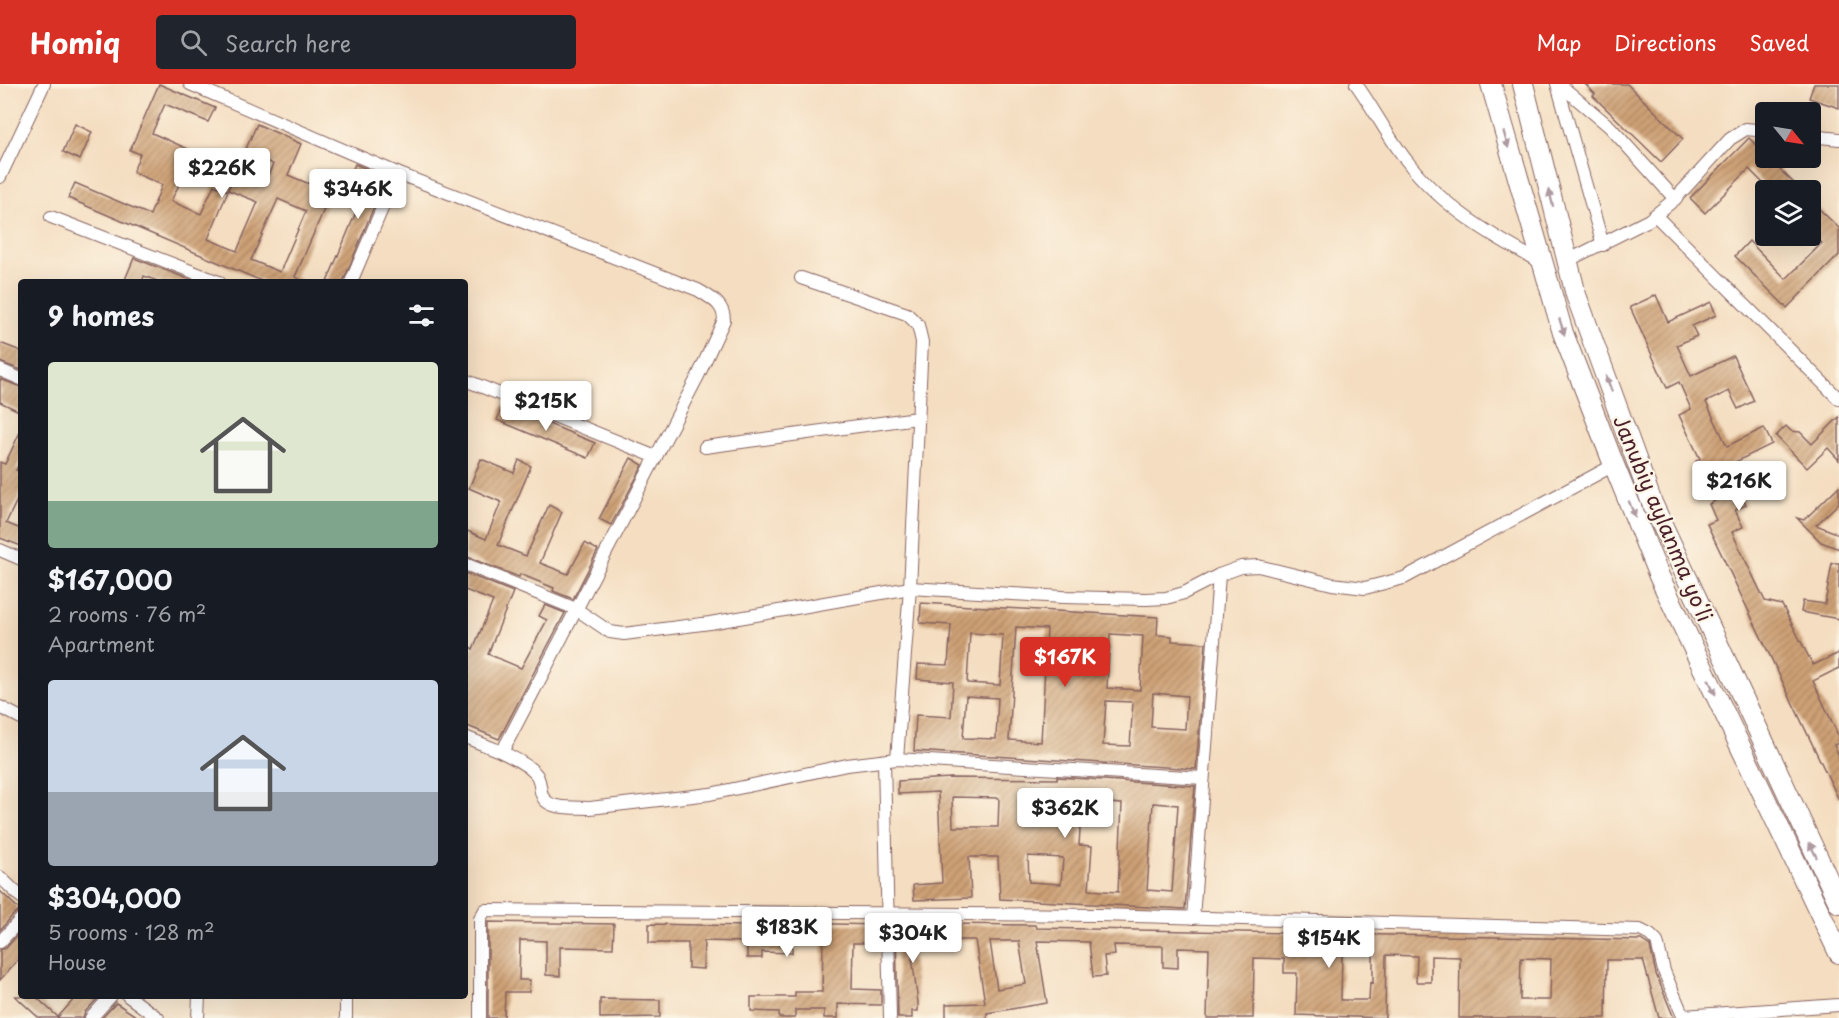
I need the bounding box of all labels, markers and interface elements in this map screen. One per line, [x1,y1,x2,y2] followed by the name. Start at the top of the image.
[156,15,576,69] search box
[30,21,120,64] text: Homiq
[177,26,210,59] icon: search
[225,26,351,59] text: Search here
[1536,26,1581,58] text: Map
[1614,26,1716,58] text: Directions
[1749,26,1809,58] text: Saved
[1755,102,1821,168] north arrow
[1755,102,1821,246] map controls
[1502,131,1511,149] one-way arrow
[180,148,264,199] pin: $226K
[188,152,256,182] text: $226K
[316,169,400,220] pin: $346K
[323,173,393,203] text: $346K
[1755,180,1821,246] button: layers
[1546,188,1555,206] one-way arrow
[48,296,154,335] text: 9 homes
[405,299,438,332] icon: filters
[1558,318,1567,336] one-way arrow
[1603,375,1613,393] one-way arrow
[504,381,588,432] pin: $215K
[514,385,578,415] text: $215K
[189,401,297,509] icon: home
[1606,410,1722,626] street label: Janubiy aylanma yoʻli
[1697,461,1781,512] pin: $216K
[1706,465,1772,495] text: $216K
[1628,500,1637,518] one-way arrow
[48,560,172,599] text: $167,000
[48,599,206,629] text: 2 rooms · 76 m²
[48,629,155,659] text: Apartment
[1023,637,1107,688] pin: $167K
[1034,641,1096,671] text: $167K
[1708,678,1717,695] one-way arrow
[189,719,297,827] icon: home
[1023,788,1107,839] pin: $362K
[1031,792,1099,822] text: $362K
[1809,842,1818,859] one-way arrow
[48,878,181,917] text: $304,000
[745,907,829,958] pin: $183K
[756,911,818,941] text: $183K
[871,913,955,964] pin: $304K
[48,917,214,947] text: 5 rooms · 128 m²
[879,917,947,947] text: $304K
[1287,918,1371,969] pin: $154K
[1297,922,1361,952] text: $154K
[48,947,107,977] text: House

